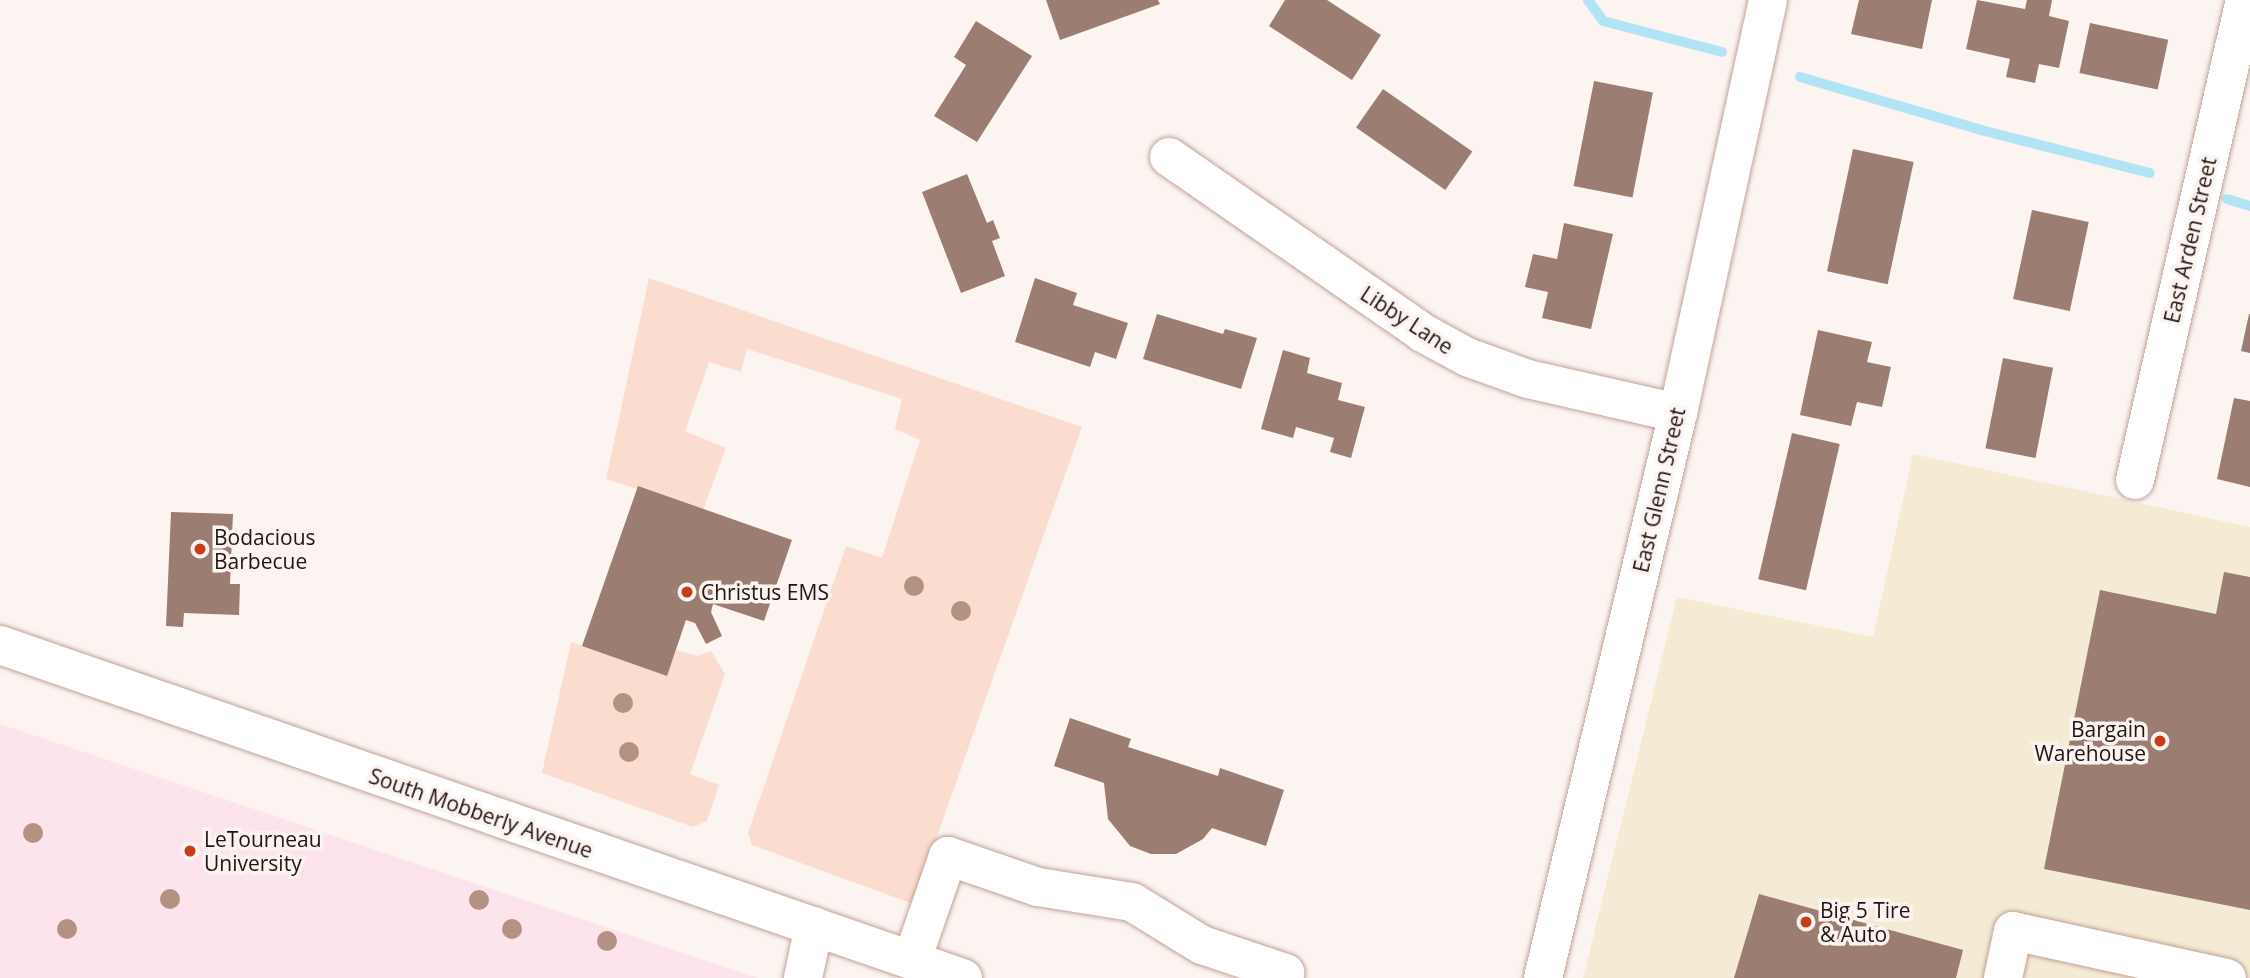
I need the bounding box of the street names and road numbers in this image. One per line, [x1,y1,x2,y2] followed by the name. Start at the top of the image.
[2159,154,2221,326] street label: East Arden Street
[1356,281,1458,359] street label: Libby Lane
[1628,405,1690,575] street label: East Glenn Street
[366,763,596,863] street label: South Mobberly Avenue

